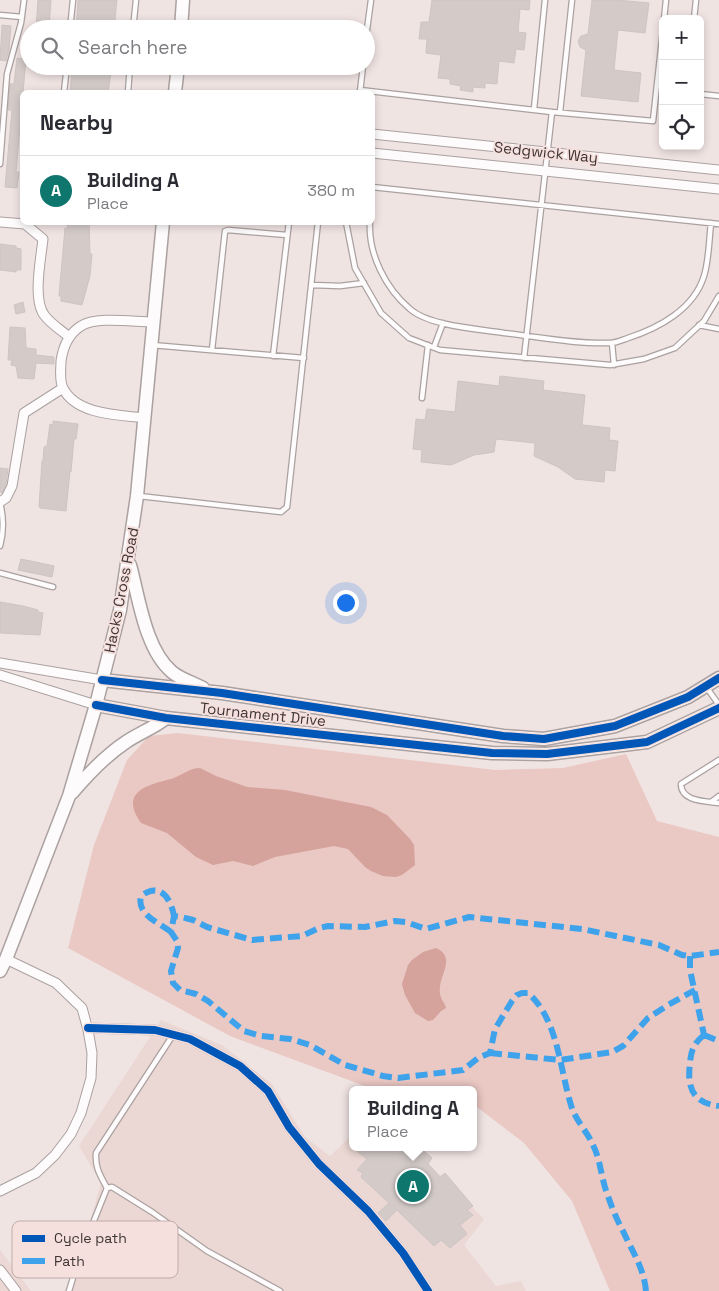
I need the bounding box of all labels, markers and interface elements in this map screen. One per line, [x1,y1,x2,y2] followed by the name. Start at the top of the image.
[659,15,704,150] map controls
[659,15,704,60] button: +
[20,20,375,75] search box
[38,34,66,62] icon: search
[78,35,188,60] text: Search here
[659,60,704,105] button: −
[659,105,704,150] button: locate
[40,109,113,136] text: Nearby
[493,137,599,167] street label: Sedgwick Way
[87,168,179,193] text: Building A
[51,180,61,201] text: A
[307,180,355,201] text: 380 m
[87,193,129,214] text: Place
[99,526,143,654] street label: Hacks Cross Road
[333,590,359,616] your location
[199,698,327,730] street label: Tournament Drive
[349,1086,477,1151] popup
[367,1096,459,1121] text: Building A
[367,1121,409,1142] text: Place
[397,1167,429,1205] pin: A
[12,1221,178,1278] legend
[54,1229,127,1247] text: Cycle path
[54,1252,85,1270] text: Path

